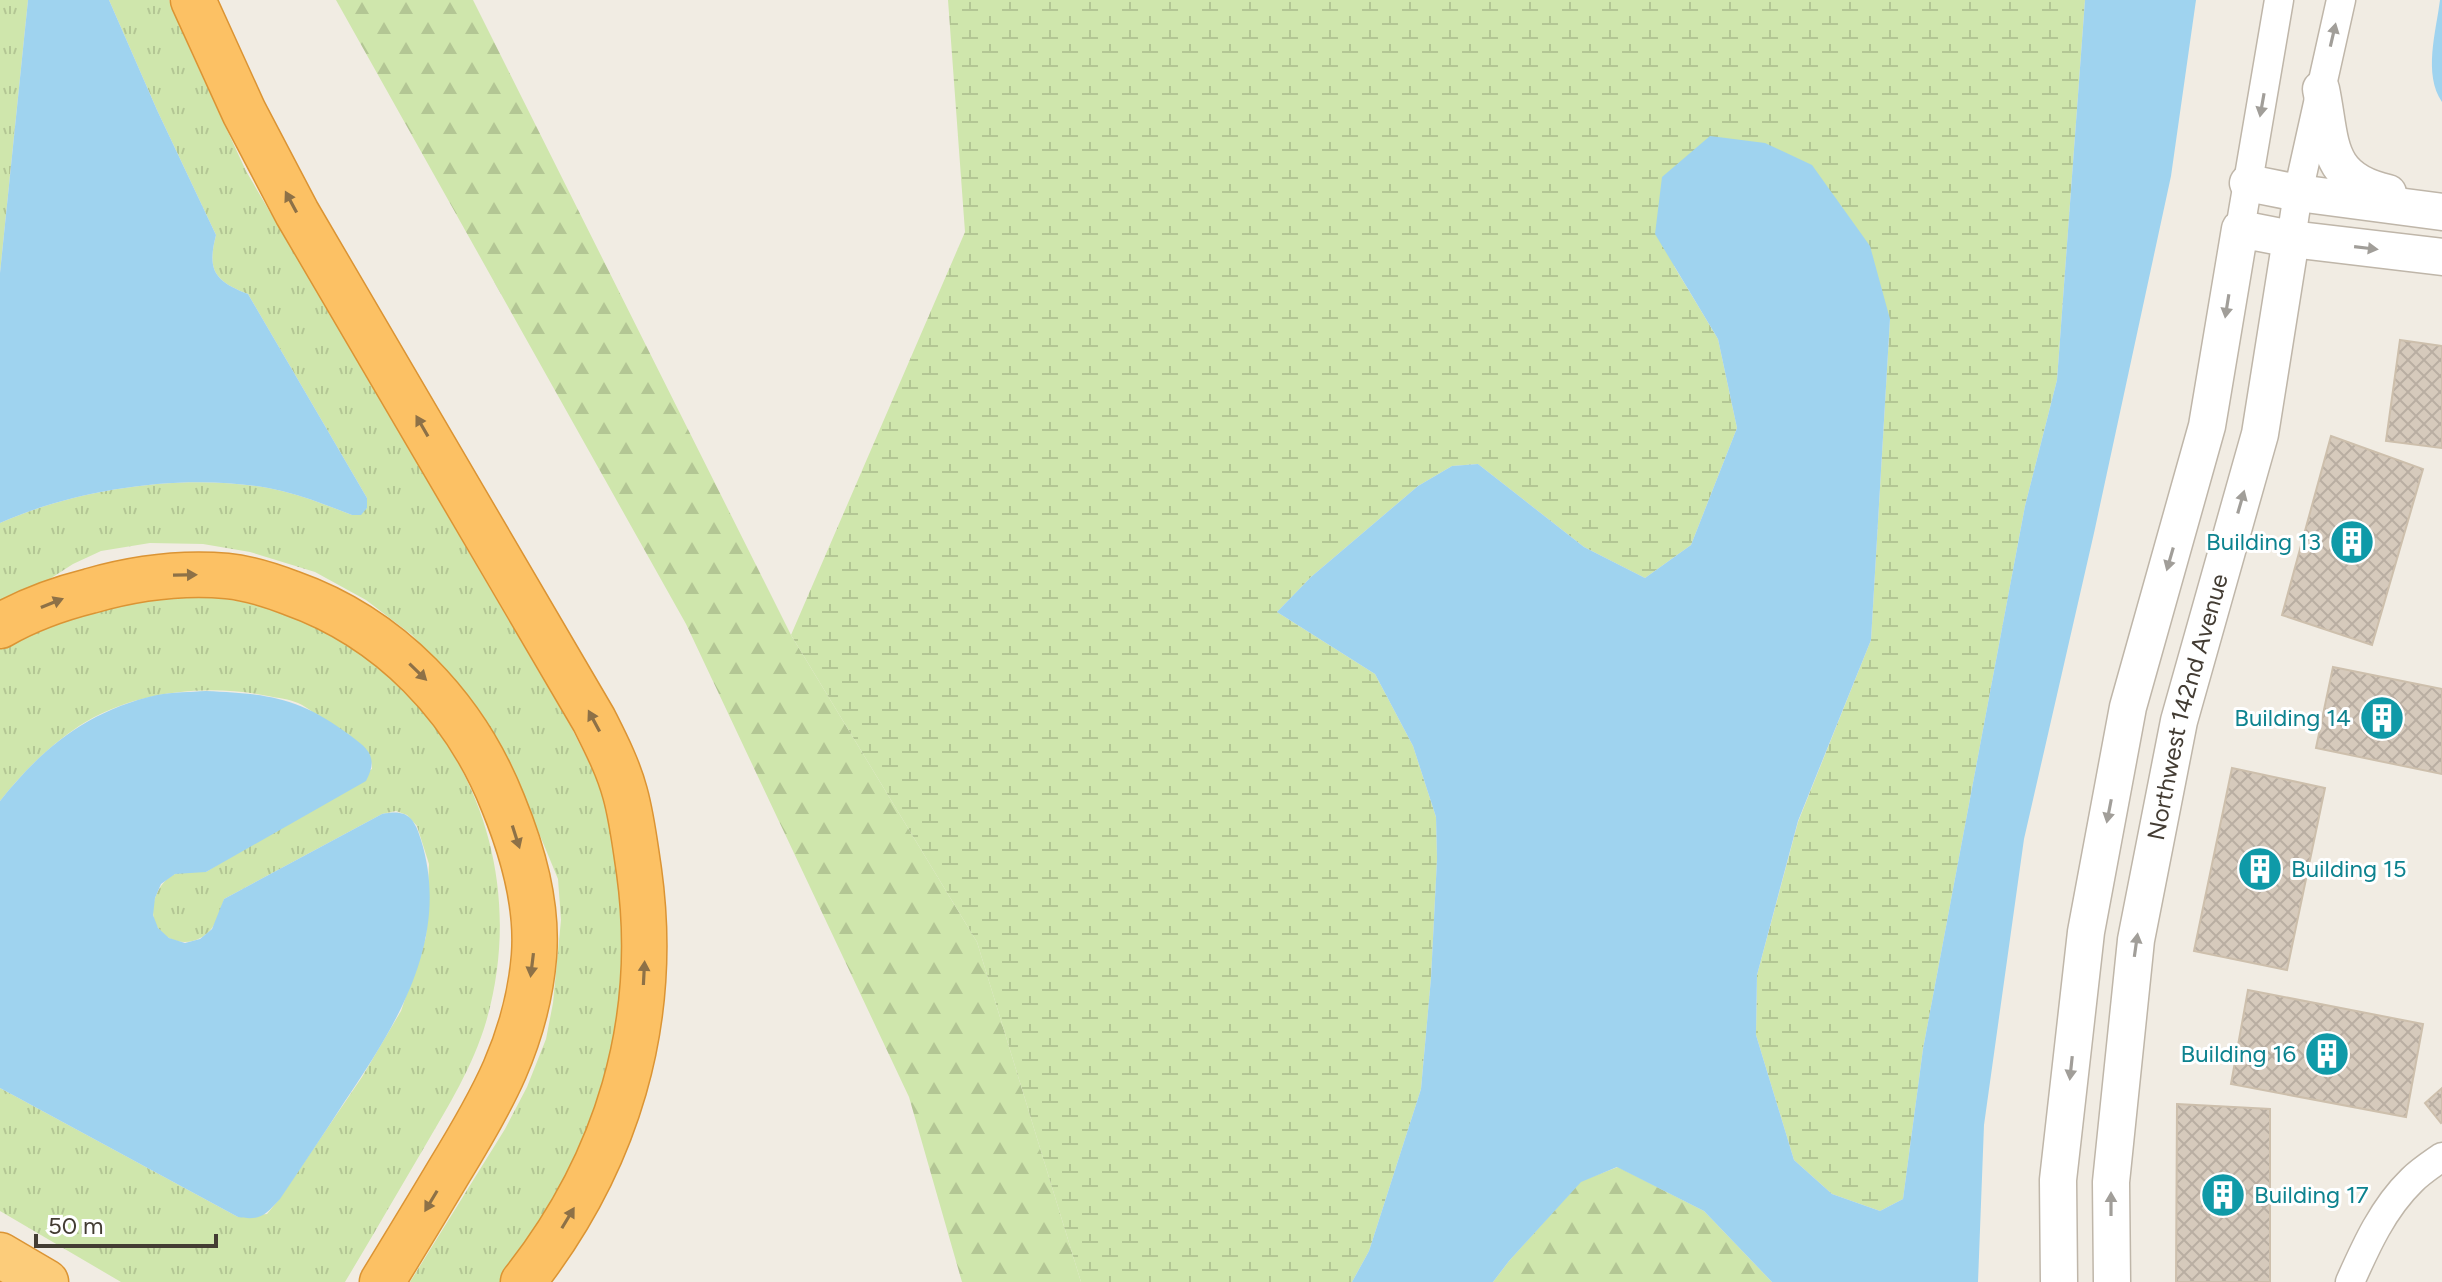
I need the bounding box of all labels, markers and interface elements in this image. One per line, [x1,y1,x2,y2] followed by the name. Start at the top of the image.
[2327,22,2340,47] one-way arrow
[2255,92,2267,117] one-way arrow
[284,190,297,213] one-way arrow
[2354,241,2379,254] one-way arrow
[2220,294,2233,319] one-way arrow
[415,415,429,437] one-way arrow
[2235,489,2248,513] one-way arrow
[2328,518,2376,566] building icon: Building 13
[2206,527,2321,556] place label: Building 13
[2163,547,2176,571] one-way arrow
[173,569,198,582] one-way arrow
[2141,570,2234,843] street label: Northwest 142nd Avenue
[40,596,64,609] one-way arrow
[408,663,427,681] one-way arrow
[2358,694,2406,742] building icon: Building 14
[2234,703,2351,732] place label: Building 14
[587,710,601,732] one-way arrow
[2102,799,2114,824] one-way arrow
[510,825,522,849] one-way arrow
[2236,845,2284,893] building icon: Building 15
[2291,854,2407,883] place label: Building 15
[2130,932,2143,957] one-way arrow
[525,953,538,978] one-way arrow
[637,960,650,985] one-way arrow
[2303,1030,2351,1078] building icon: Building 16
[2181,1039,2296,1068] place label: Building 16
[2064,1056,2077,1081] one-way arrow
[2199,1171,2247,1219] building icon: Building 17
[2254,1180,2369,1209] place label: Building 17
[424,1190,438,1212] one-way arrow
[2105,1191,2117,1216] one-way arrow
[36,1198,216,1248] scale bar
[560,1207,574,1229] one-way arrow
[48,1211,104,1240] text: 50 m

